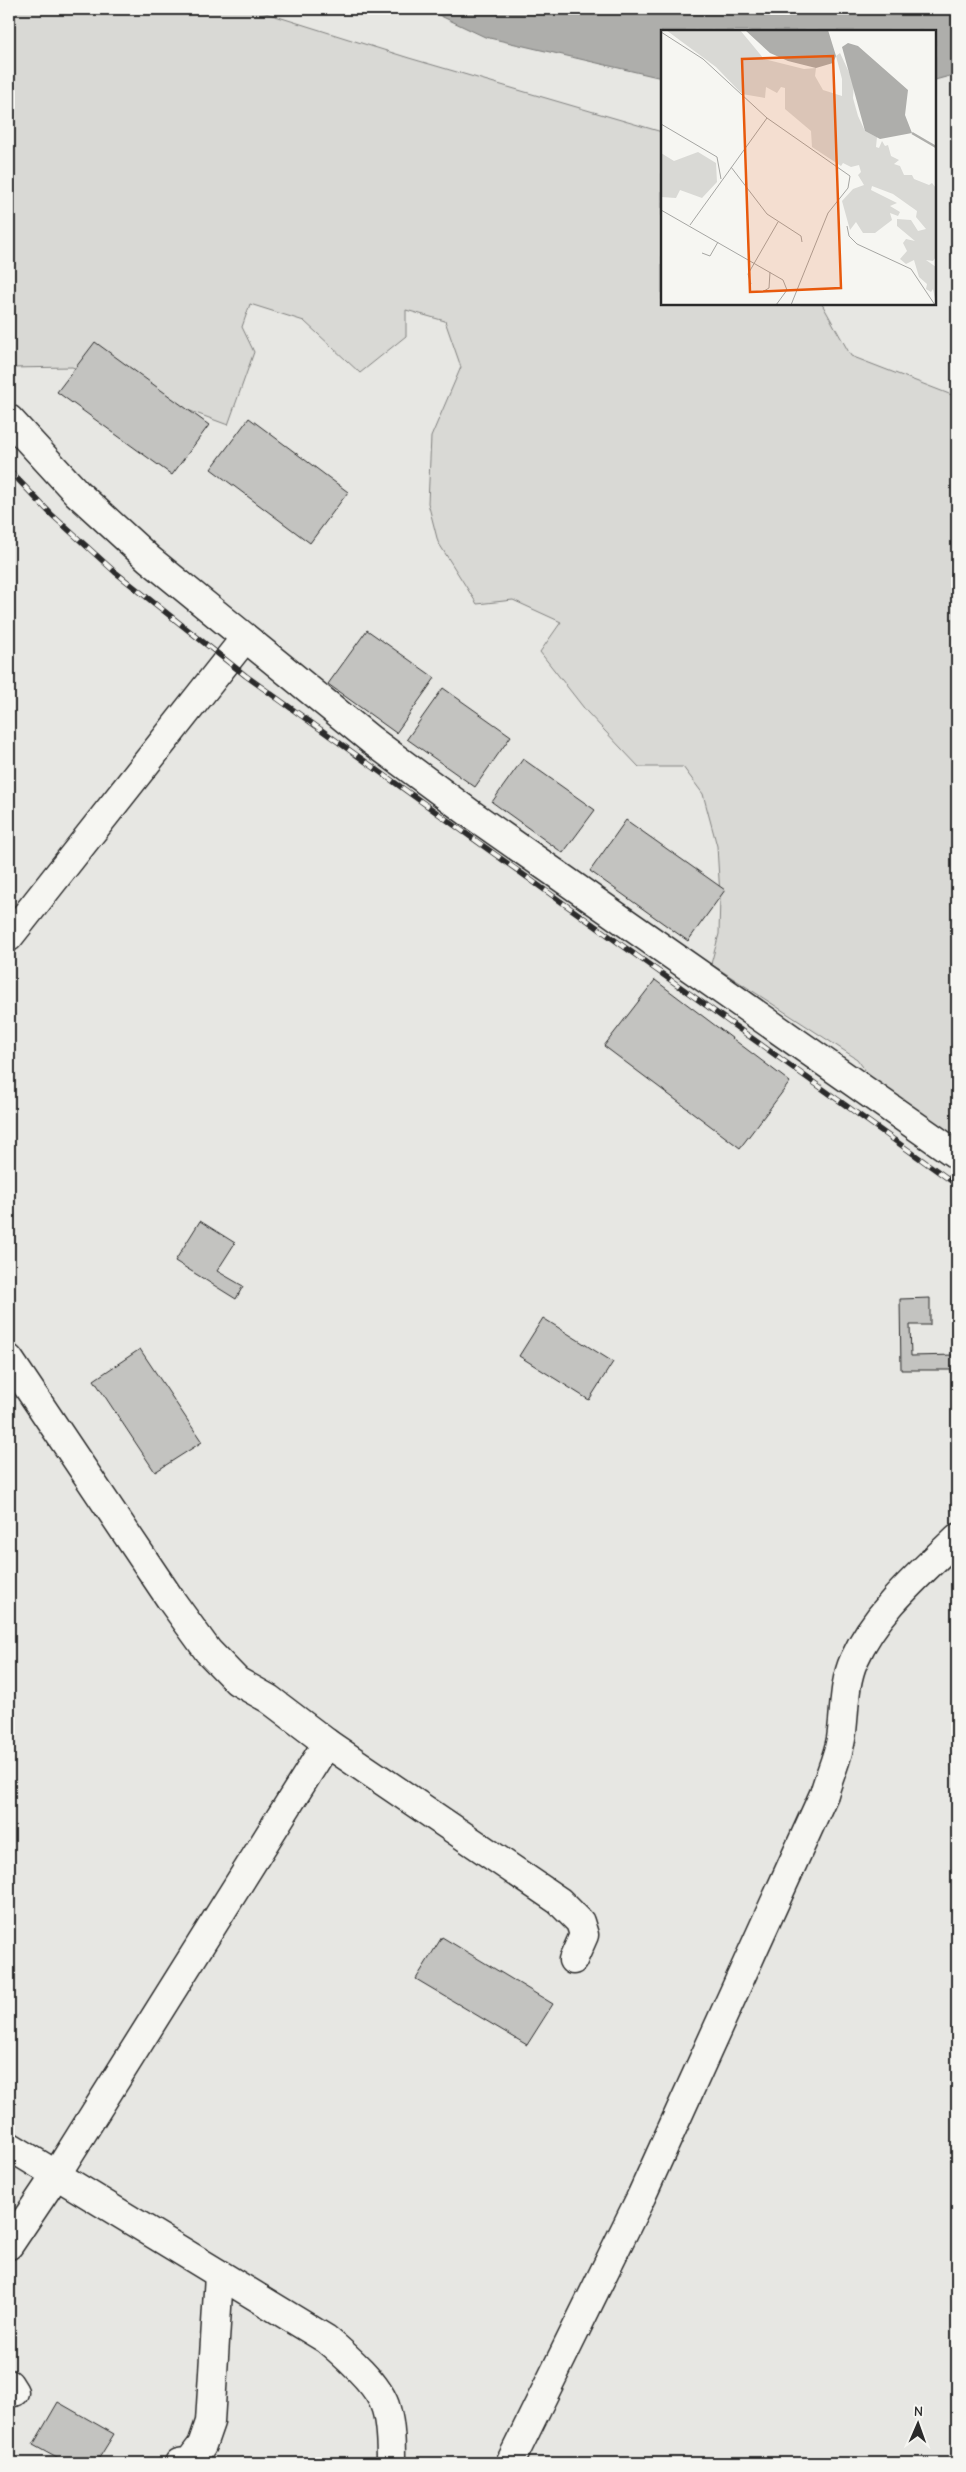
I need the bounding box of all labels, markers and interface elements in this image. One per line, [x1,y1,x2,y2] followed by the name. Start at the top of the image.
[661,30,936,305] inset map
[894,2400,944,2450] north arrow
[914,2403,923,2420] text: N

